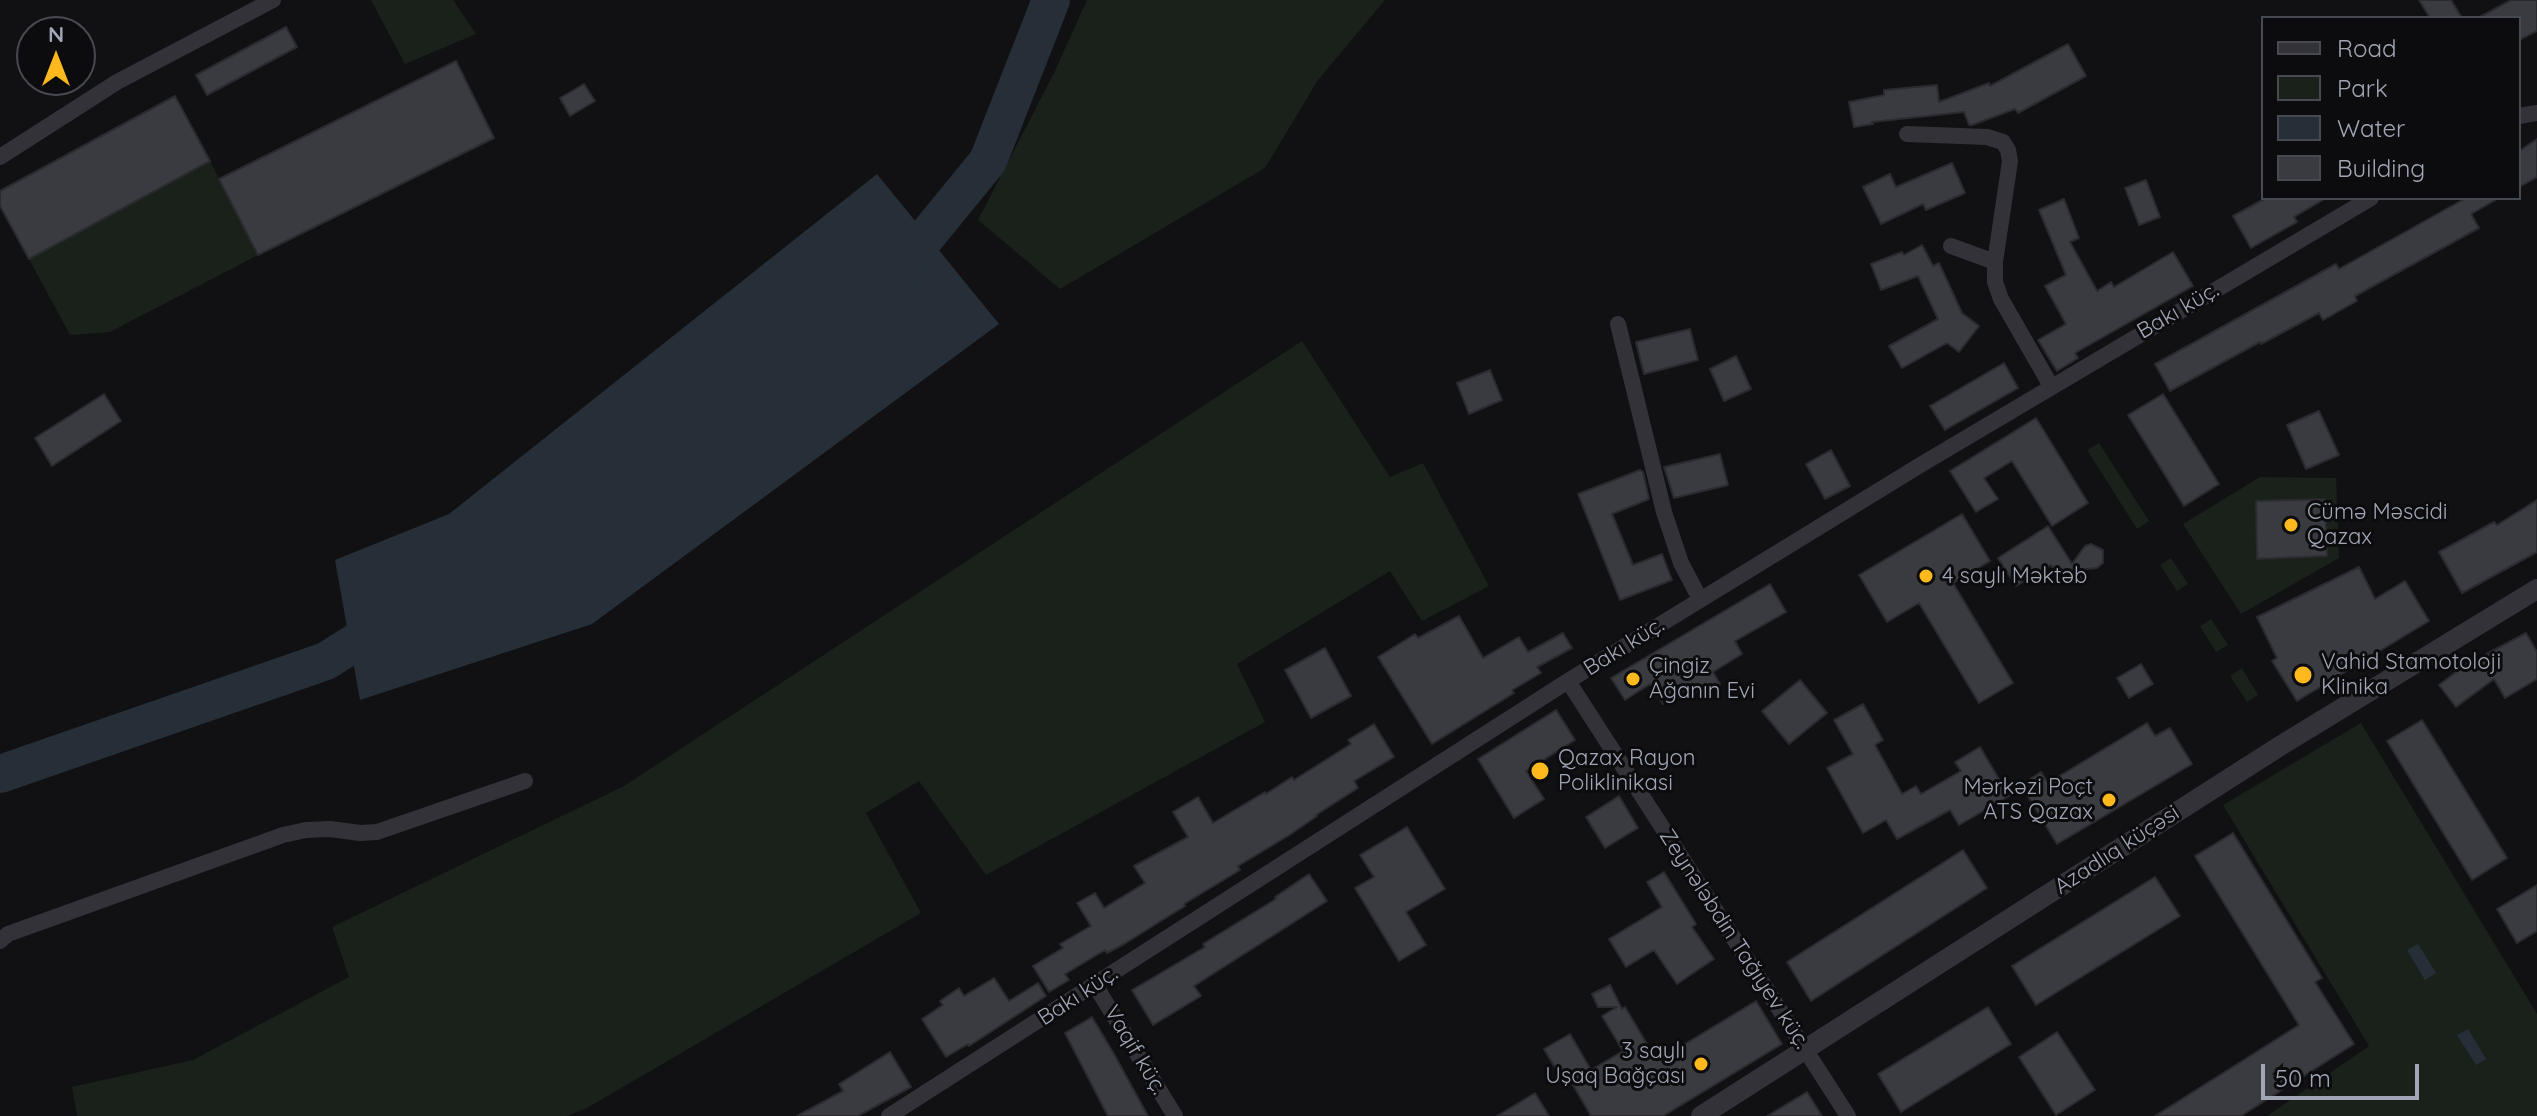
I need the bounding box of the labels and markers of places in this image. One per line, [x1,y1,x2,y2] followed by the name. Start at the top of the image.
[2307,499,2447,550] place label: Cümə Məscidi Qazax
[2282,516,2300,534] marker: Cümə Məscidi Qazax
[1942,563,2087,589] place label: 4 saylı Məktəb
[1917,567,1935,585] marker: 4 saylı Məktəb
[2321,649,2501,700] place label: Vahid Stamotoloji Klinika
[1649,653,1755,704] place label: Çingiz Ağanın Evi
[2292,664,2314,686] marker: Vahid Stamotoloji Klinika
[1624,670,1642,688] marker: Çingiz Ağanın Evi
[1558,745,1695,796] place label: Qazax Rayon Poliklinikasi
[1529,760,1551,782] marker: Qazax Rayon Poliklinikasi
[1963,774,2093,826] place label: Mərkəzi Poçt ATS Qazax
[2100,791,2118,809] marker: Mərkəzi Poçt ATS Qazax
[1545,1038,1685,1090] place label: 3 saylı Uşaq Bağçası
[1692,1055,1710,1073] marker: 3 saylı Uşaq Bağçası

